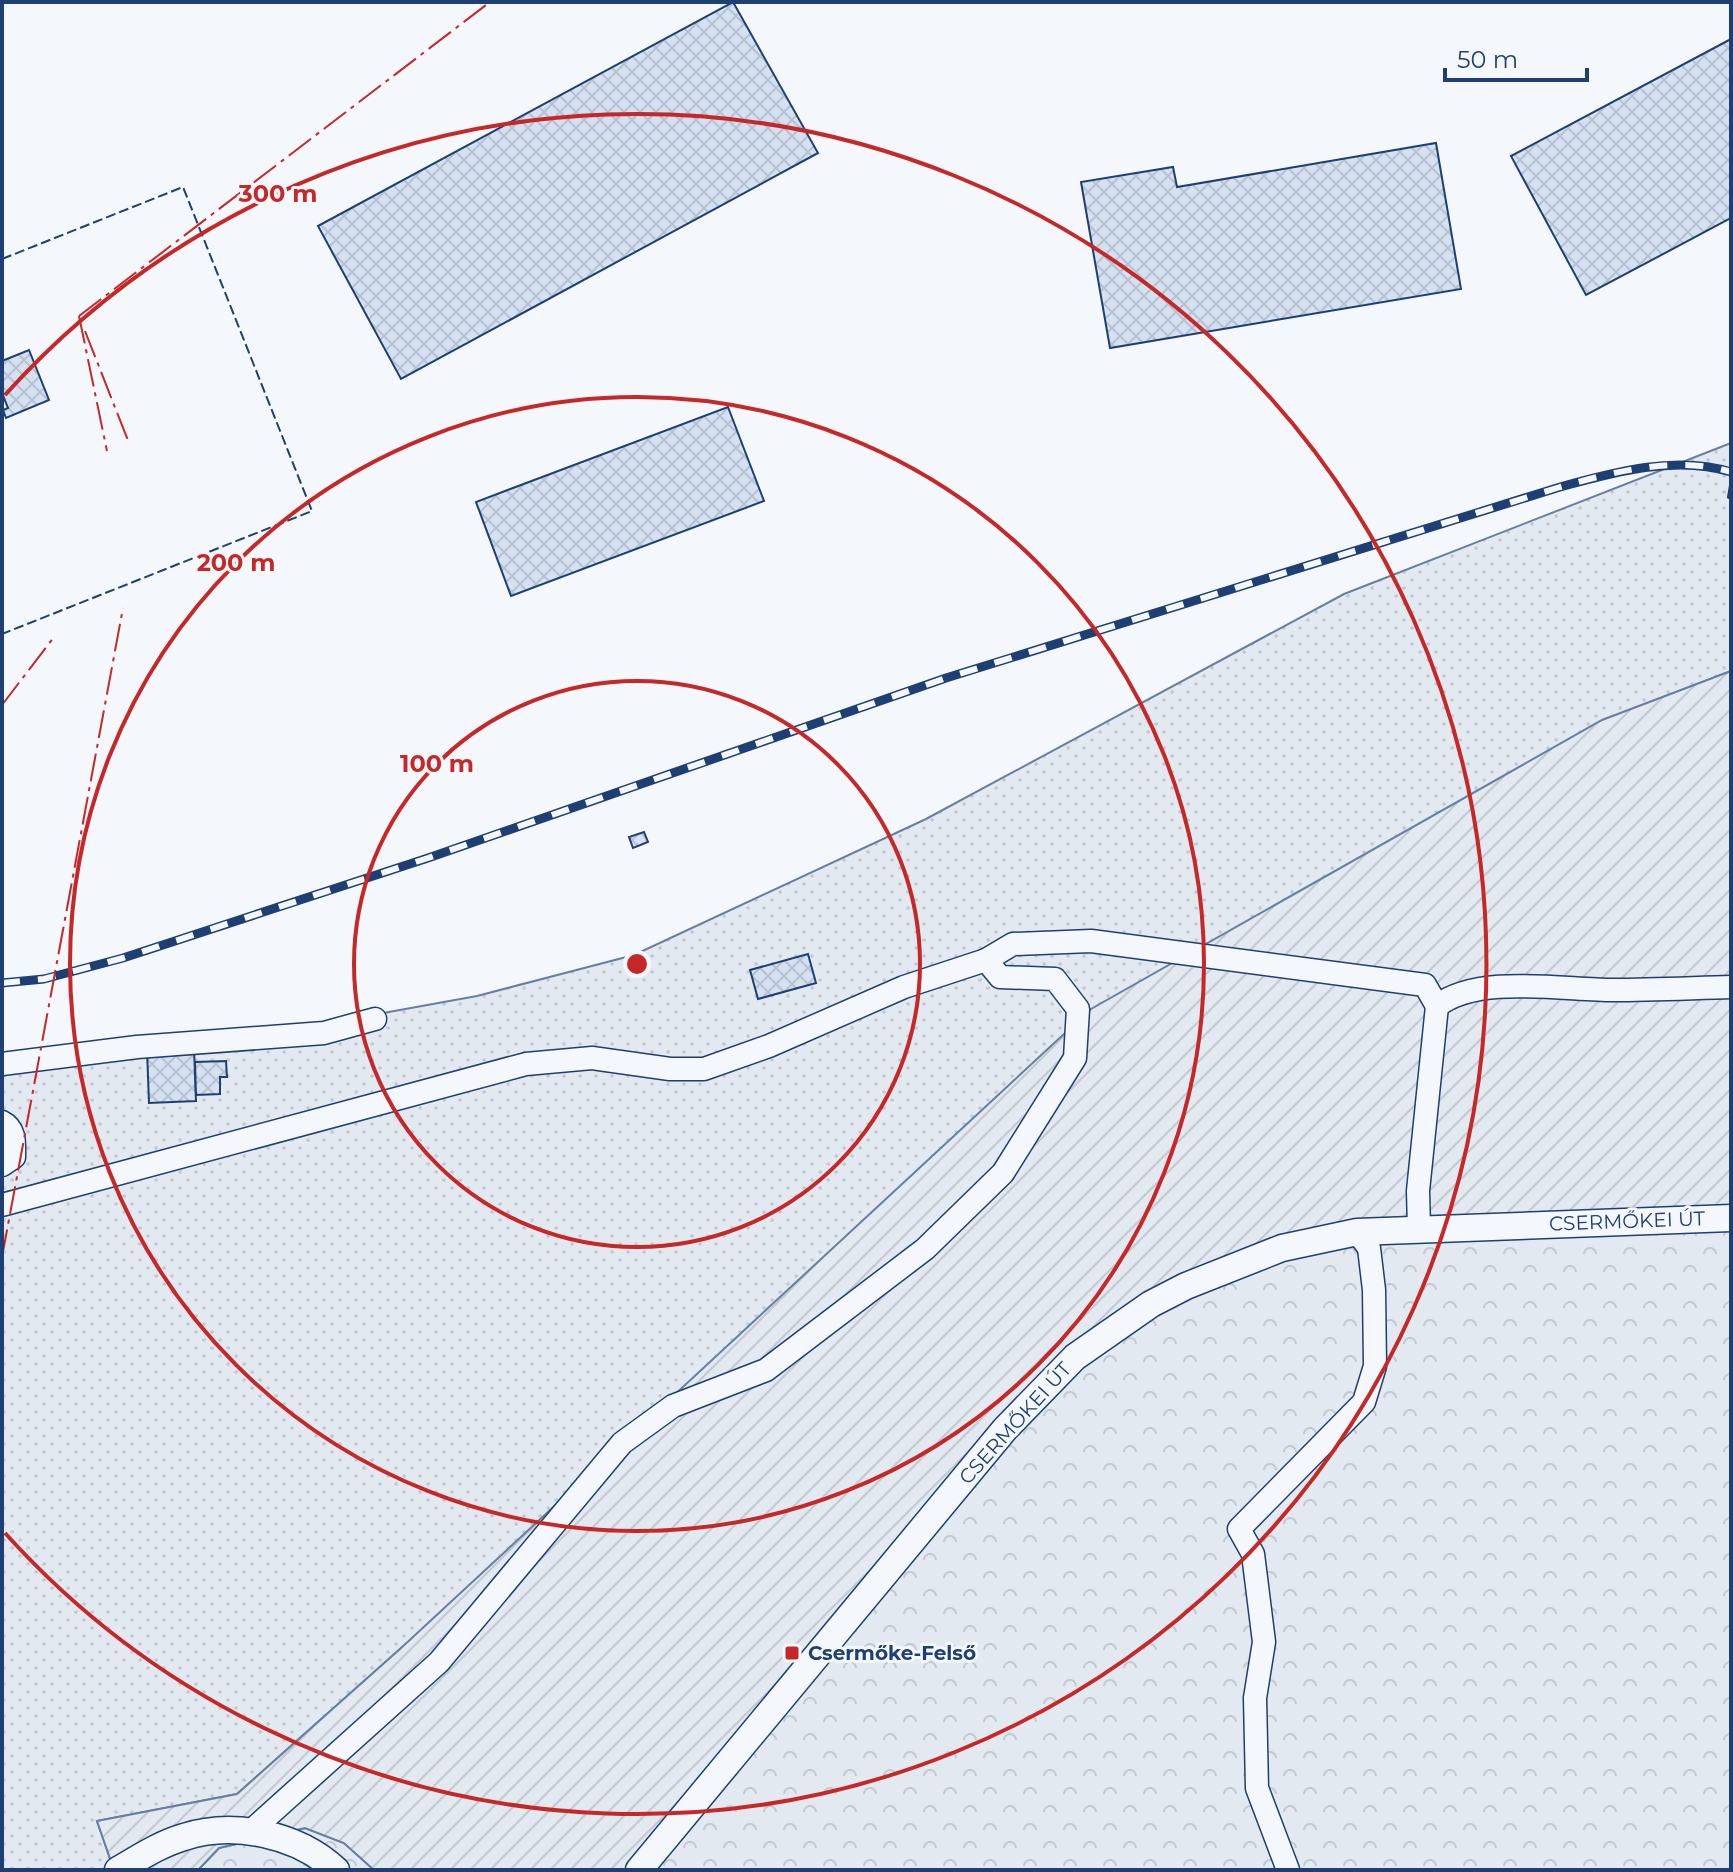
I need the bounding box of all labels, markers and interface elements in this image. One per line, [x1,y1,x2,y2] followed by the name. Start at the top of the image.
[1445,32,1587,82] scale bar
[1457,45,1518,74] text: 50 m
[238,179,317,208] text: 300 m
[197,548,275,577] text: 200 m
[400,749,474,778] text: 100 m
[623,950,651,978] centre of rings
[1549,1206,1706,1236] street label: CSERMŐKEI ÚT
[954,1357,1076,1489] street label: CSERMŐKEI ÚT
[808,1641,976,1665] place label: Csermőke-Felső
[783,1644,801,1662] marker: Csermőke-Felső

